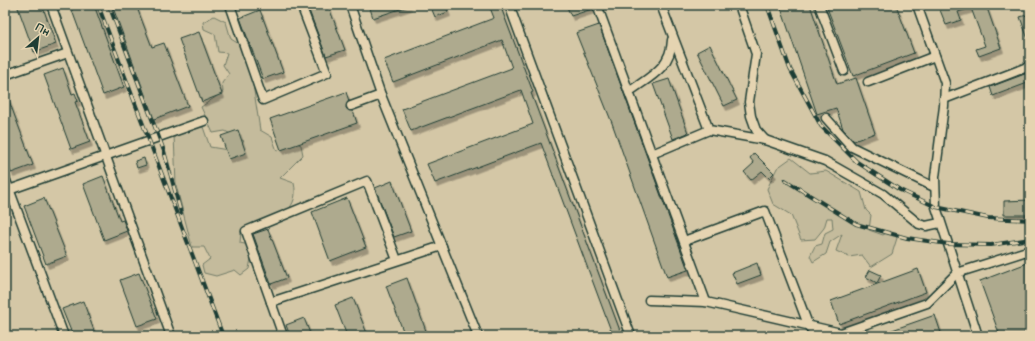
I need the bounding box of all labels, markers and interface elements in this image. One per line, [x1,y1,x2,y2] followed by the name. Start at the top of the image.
[18,18,58,58] north arrow
[33,20,52,39] text: Пн

